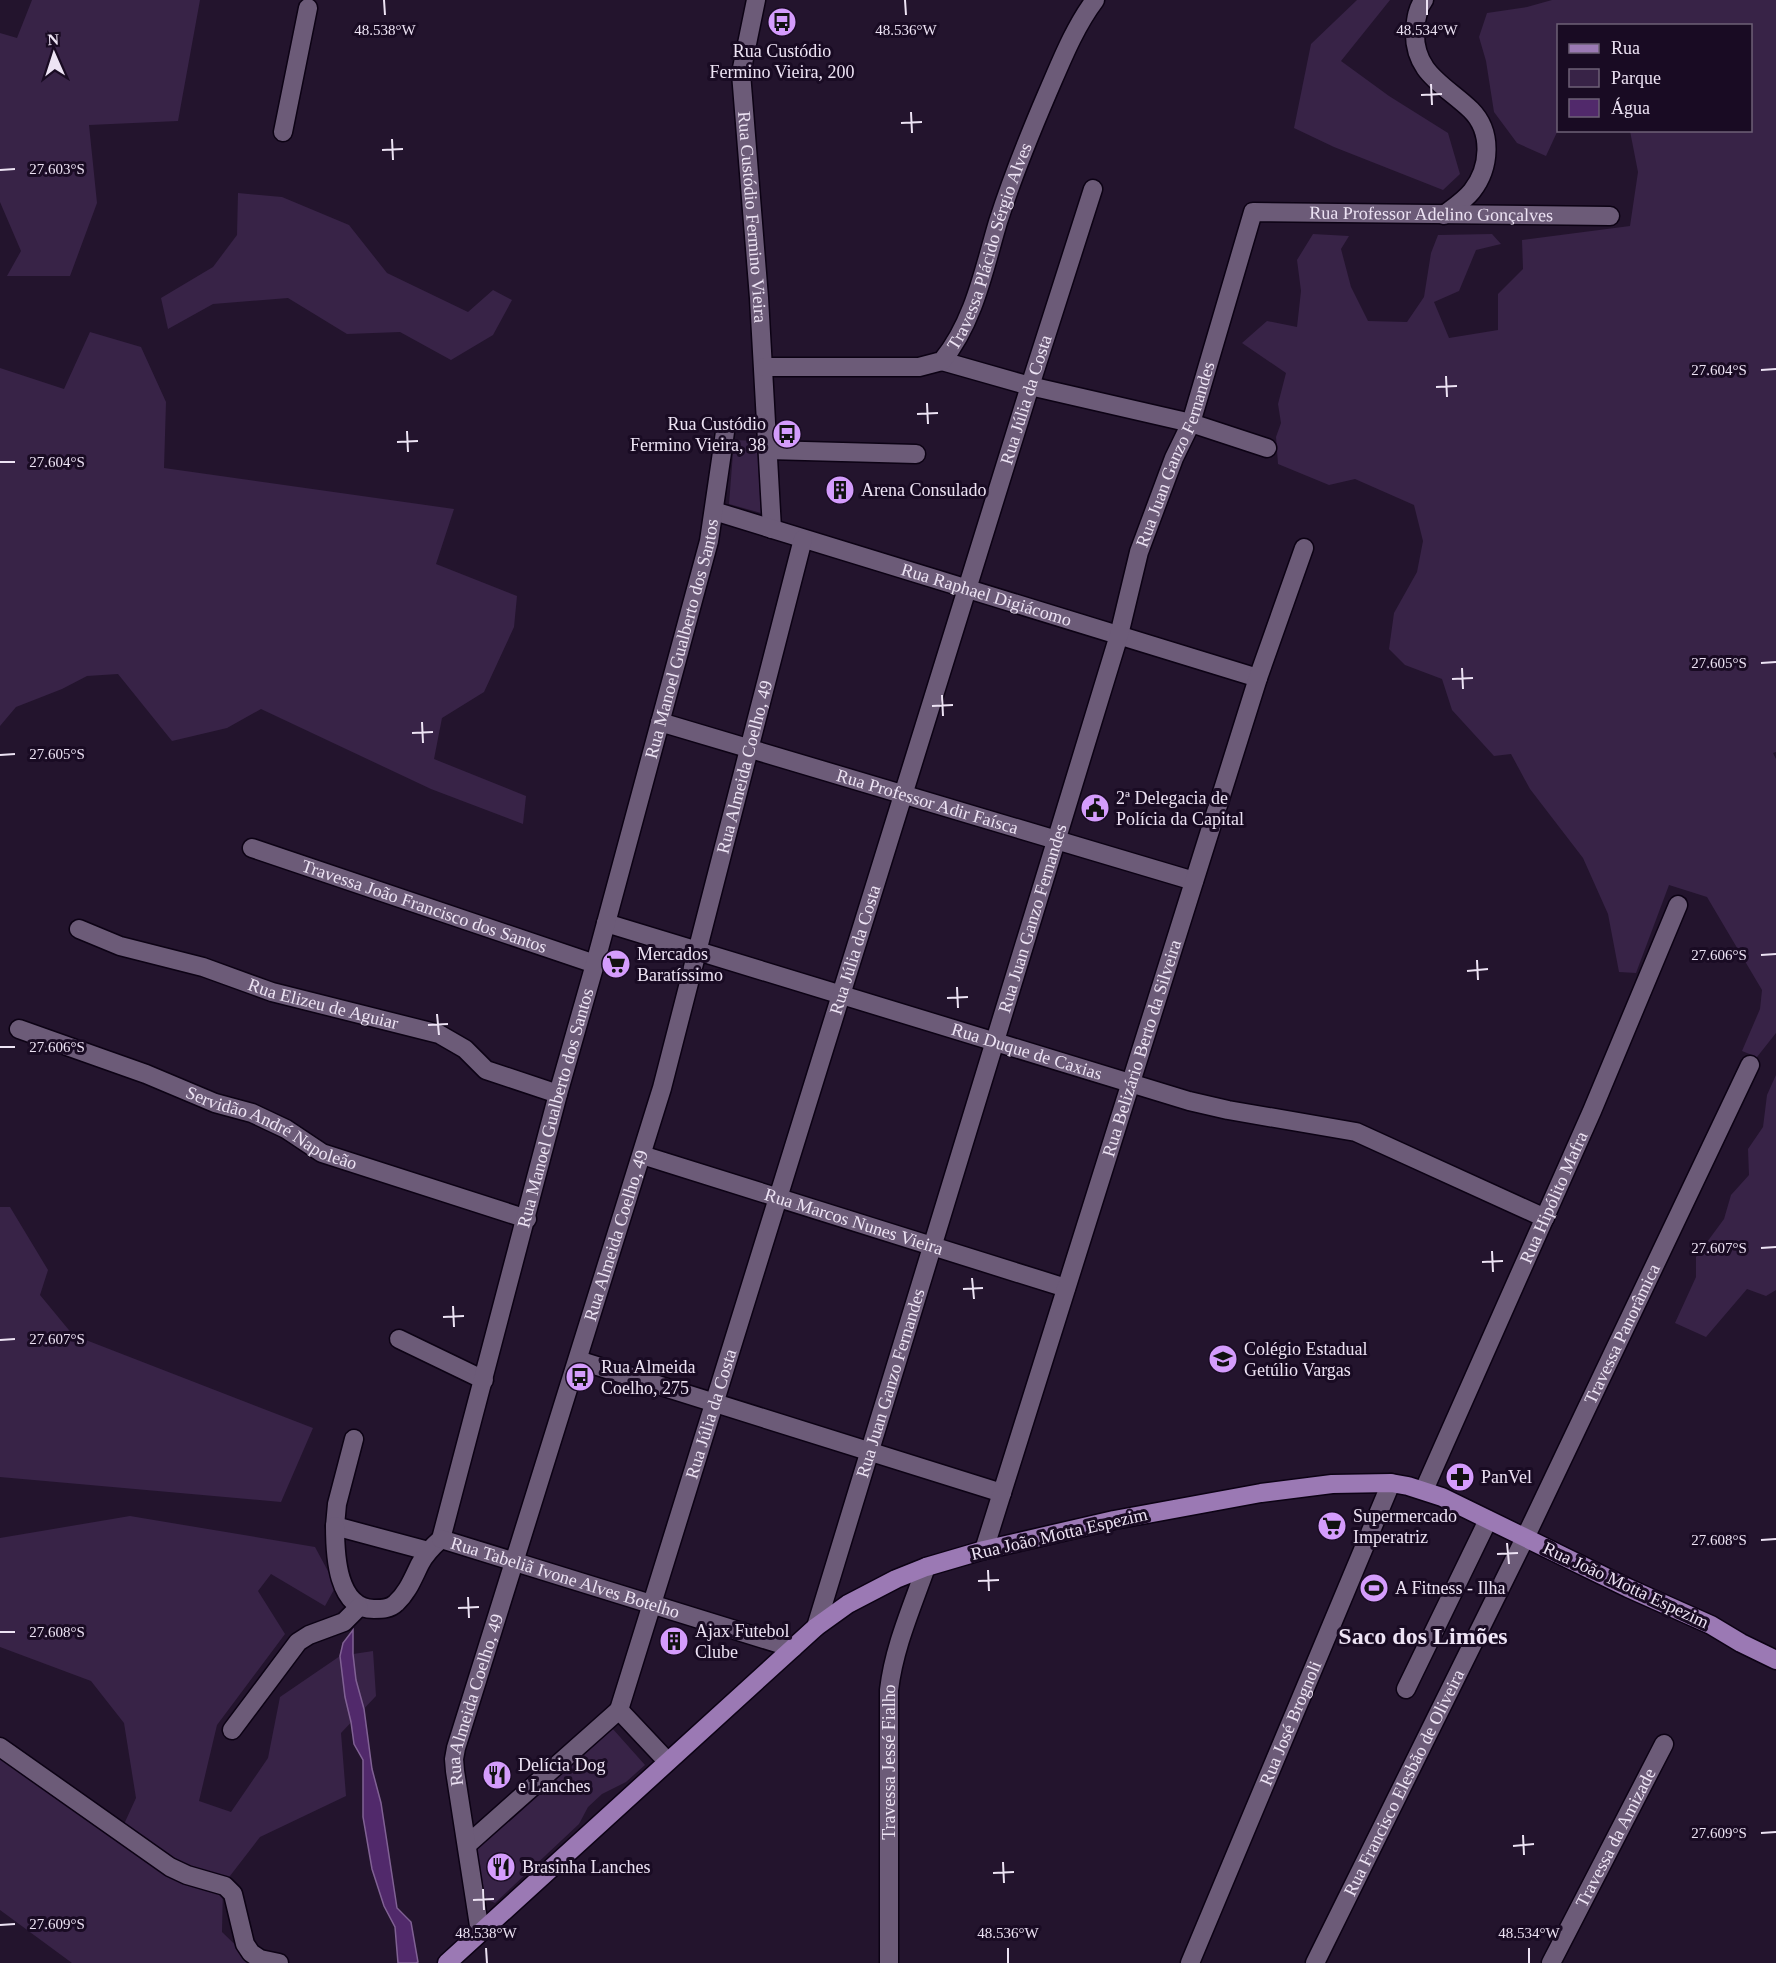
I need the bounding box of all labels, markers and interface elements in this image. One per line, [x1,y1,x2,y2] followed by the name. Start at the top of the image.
[766,6,798,38] bus stop icon: Rua Custódio Fermino Vieira, 200
[354,22,417,38] text: 48.538°W
[875,22,938,38] text: 48.536°W
[1396,22,1459,38] text: 48.534°W
[24,24,84,84] north arrow
[1557,24,1752,132] legend
[47,31,60,48] text: N
[1611,38,1640,58] text: Rua
[709,41,855,82] place label: Rua Custódio Fermino Vieira, 200
[1611,68,1661,88] text: Parque
[1611,97,1650,118] text: Água
[734,110,770,323] street label: Rua Custódio Fermino Vieira
[943,140,1036,354] street label: Travessa Plácido Sérgio Alves
[29,161,85,177] text: 27.603°S
[1309,203,1553,225] street label: Rua Professor Adelino Gonçalves
[996,332,1056,467] street label: Rua Júlia da Costa
[1132,359,1218,550] street label: Rua Juan Ganzo Fernandes
[1691,362,1747,378] text: 27.604°S
[630,414,766,455] place label: Rua Custódio Fermino Vieira, 38
[771,418,803,450] bus stop icon: Rua Custódio Fermino Vieira, 38
[29,454,85,470] text: 27.604°S
[824,474,856,506] building icon: Arena Consulado
[861,480,986,500] place label: Arena Consulado
[641,518,722,761] street label: Rua Manoel Gualberto dos Santos
[899,559,1074,630] street label: Rua Raphael Digiácomo
[1691,655,1747,671] text: 27.605°S
[713,678,776,856] street label: Rua Almeida Coelho, 49
[29,746,85,762] text: 27.605°S
[834,765,1021,838] street label: Rua Professor Adir Faísca
[1116,788,1244,829] place label: 2ª Delegacia de Polícia da Capital
[1079,792,1111,824] public building icon: 2ª Delegacia de Polícia da Capital
[994,821,1071,1015] street label: Rua Juan Ganzo Fernandes
[299,856,550,957] street label: Travessa João Francisco dos Santos
[825,883,884,1017] street label: Rua Júlia da Costa
[1098,937,1185,1159] street label: Rua Belizário Berto da Silveira
[637,944,723,985] place label: Mercados Baratíssimo
[1691,947,1747,963] text: 27.606°S
[600,948,632,980] supermarket icon: Mercados Baratíssimo
[245,974,400,1033] street label: Rua Elizeu de Aguiar
[513,986,598,1230] street label: Rua Manoel Gualberto dos Santos
[949,1019,1105,1084] street label: Rua Duque de Caxias
[29,1039,85,1055] text: 27.606°S
[183,1082,360,1174] street label: Servidão André Napoleão
[1516,1128,1592,1266] street label: Rua Hipólito Mafra
[580,1148,652,1324] street label: Rua Almeida Coelho, 49
[762,1184,946,1259] street label: Rua Marcos Nunes Vieira
[1691,1240,1747,1256] text: 27.607°S
[1580,1261,1664,1407] street label: Travessa Panorâmica
[852,1286,929,1480] street label: Rua Juan Ganzo Fernandes
[29,1331,85,1347] text: 27.607°S
[1244,1339,1367,1380] place label: Colégio Estadual Getúlio Vargas
[1207,1343,1239,1375] school or university icon: Colégio Estadual Getúlio Vargas
[681,1347,740,1481] street label: Rua Júlia da Costa
[601,1357,695,1398] place label: Rua Almeida Coelho, 275
[564,1361,596,1393] bus stop icon: Rua Almeida Coelho, 275
[1444,1461,1476,1493] pharmacy icon: PanVel
[1481,1467,1532,1487] place label: PanVel
[969,1504,1149,1564] street label: Rua João Motta Espezim
[1353,1506,1457,1547] place label: Supermercado Imperatriz
[1316,1510,1348,1542] supermarket icon: Supermercado Imperatriz
[1691,1532,1747,1548] text: 27.608°S
[448,1533,682,1622] street label: Rua Tabeliã Ivone Alves Botelho
[1540,1538,1712,1632] street label: Rua João Motta Espezim
[1358,1572,1390,1604] sports icon: A Fitness - Ilha
[1395,1578,1506,1598] place label: A Fitness - Ilha
[444,1611,507,1787] street label: Rua Almeida Coelho, 49
[695,1621,790,1662] place label: Ajax Futebol Clube
[1338,1623,1508,1649] district label: Saco dos Limões
[29,1624,85,1640] text: 27.608°S
[658,1625,690,1657] building icon: Ajax Futebol Clube
[1255,1658,1325,1788] street label: Rua José Brognoli
[1340,1666,1468,1899] street label: Rua Francisco Elesbão de Oliveira
[879,1683,900,1840] street label: Travessa Jessé Fialho
[518,1755,605,1796] place label: Delícia Dog e Lanches
[481,1759,513,1791] restaurant icon: Delícia Dog e Lanches
[1572,1765,1660,1910] street label: Travessa da Amizade
[1691,1825,1747,1841] text: 27.609°S
[485,1851,517,1883] restaurant icon: Brasinha Lanches
[522,1857,650,1877] place label: Brasinha Lanches
[29,1916,85,1932] text: 27.609°S
[455,1925,518,1941] text: 48.538°W
[977,1925,1040,1941] text: 48.536°W
[1498,1925,1561,1941] text: 48.534°W

